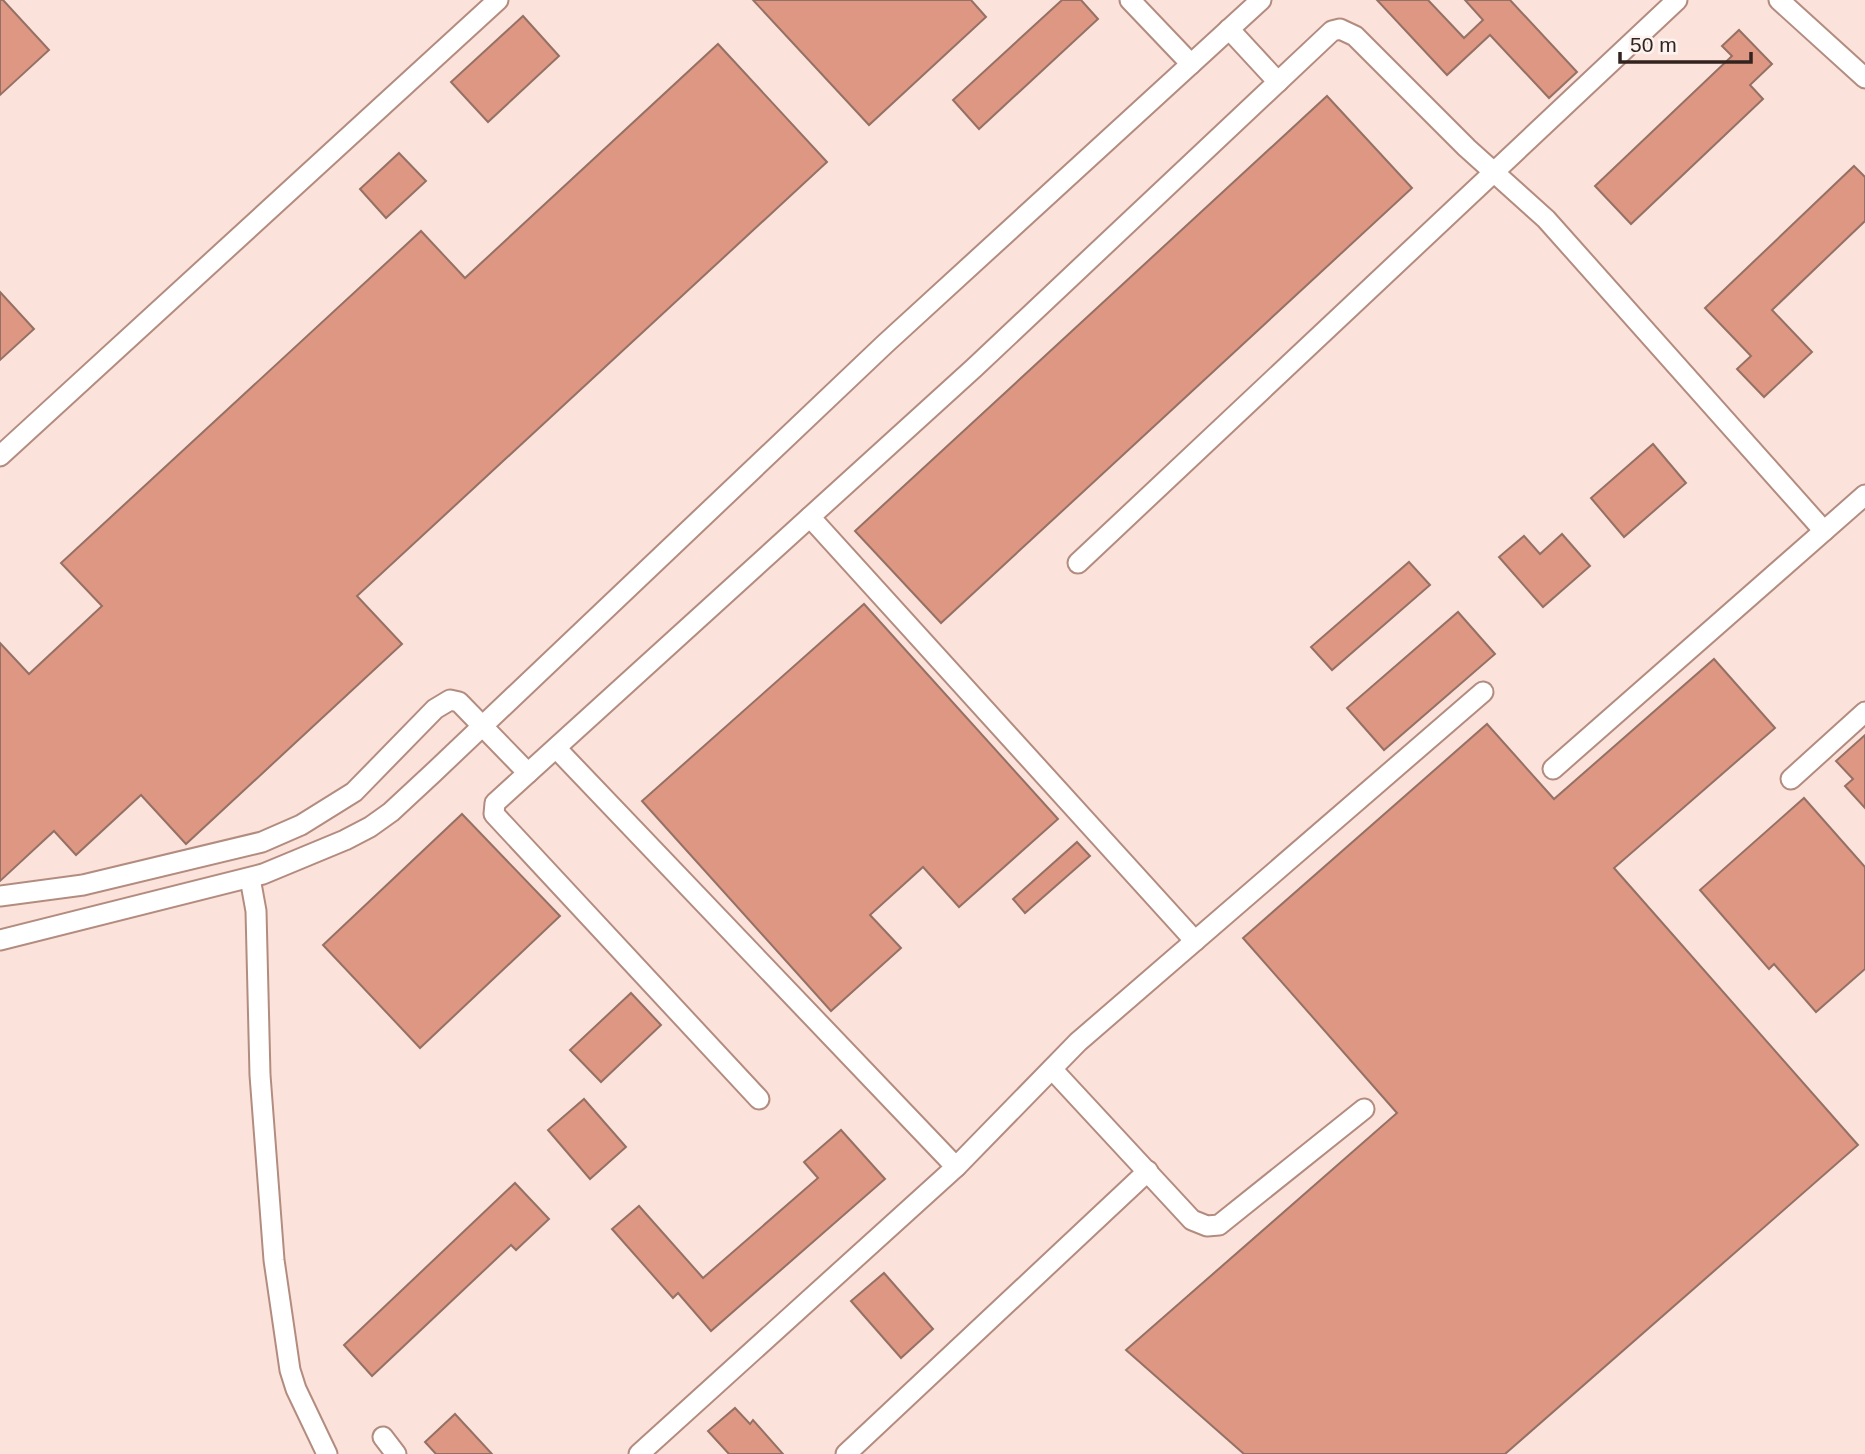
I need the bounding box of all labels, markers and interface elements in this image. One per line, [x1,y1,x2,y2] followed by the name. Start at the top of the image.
[1620,21,1751,65] scale bar
[1630,33,1677,56] text: 50 m

